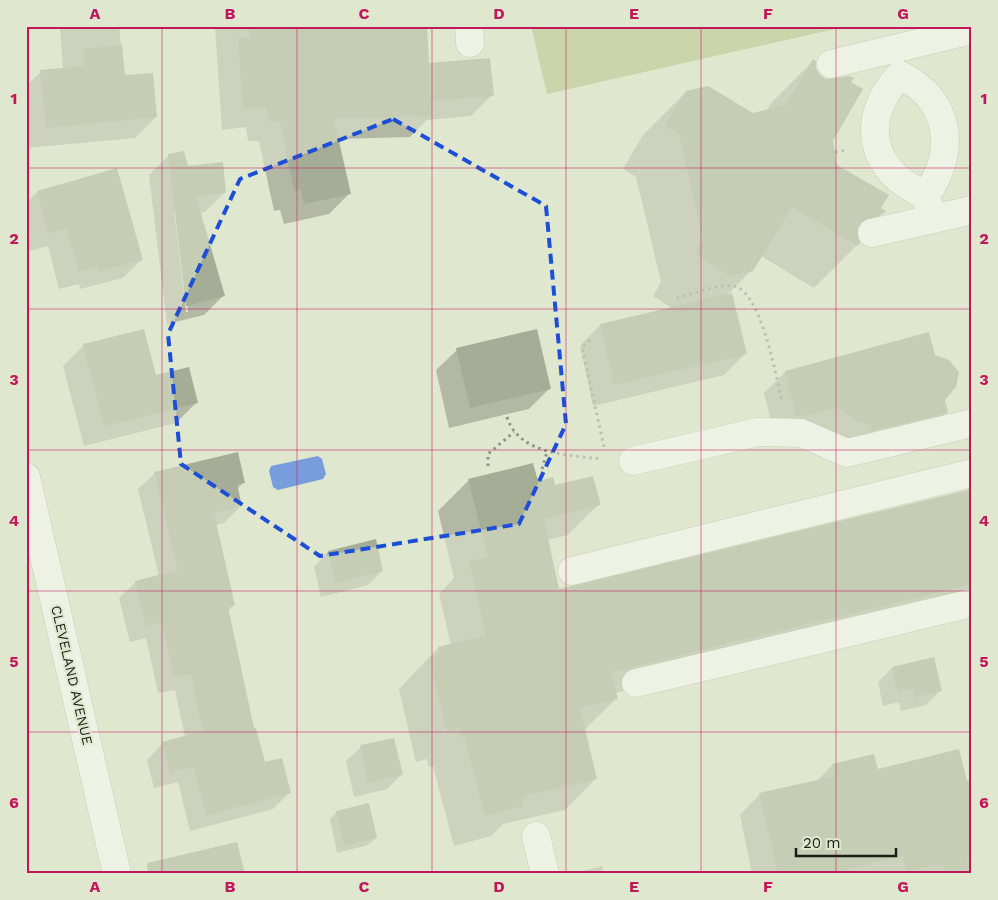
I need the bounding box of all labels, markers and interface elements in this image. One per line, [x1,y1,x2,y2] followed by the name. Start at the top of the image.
[90,4,101,23] text: A
[225,4,236,23] text: B
[359,4,370,23] text: C
[493,4,505,23] text: D
[629,4,639,23] text: E
[763,4,773,23] text: F
[897,4,909,23] text: G
[11,89,17,108] text: 1
[981,89,987,108] text: 1
[9,229,19,248] text: 2
[979,229,989,248] text: 2
[9,370,19,389] text: 3
[979,370,989,389] text: 3
[9,511,19,530] text: 4
[979,511,989,530] text: 4
[48,604,96,746] street label: CLEVELAND AVENUE
[9,652,19,671] text: 5
[979,652,989,671] text: 5
[9,793,19,812] text: 6
[979,793,989,812] text: 6
[796,825,896,857] scale bar
[803,834,841,852] text: 20 m
[90,877,101,896] text: A
[225,877,236,896] text: B
[359,877,370,896] text: C
[493,877,505,896] text: D
[629,877,639,896] text: E
[763,877,773,896] text: F
[897,877,909,896] text: G

